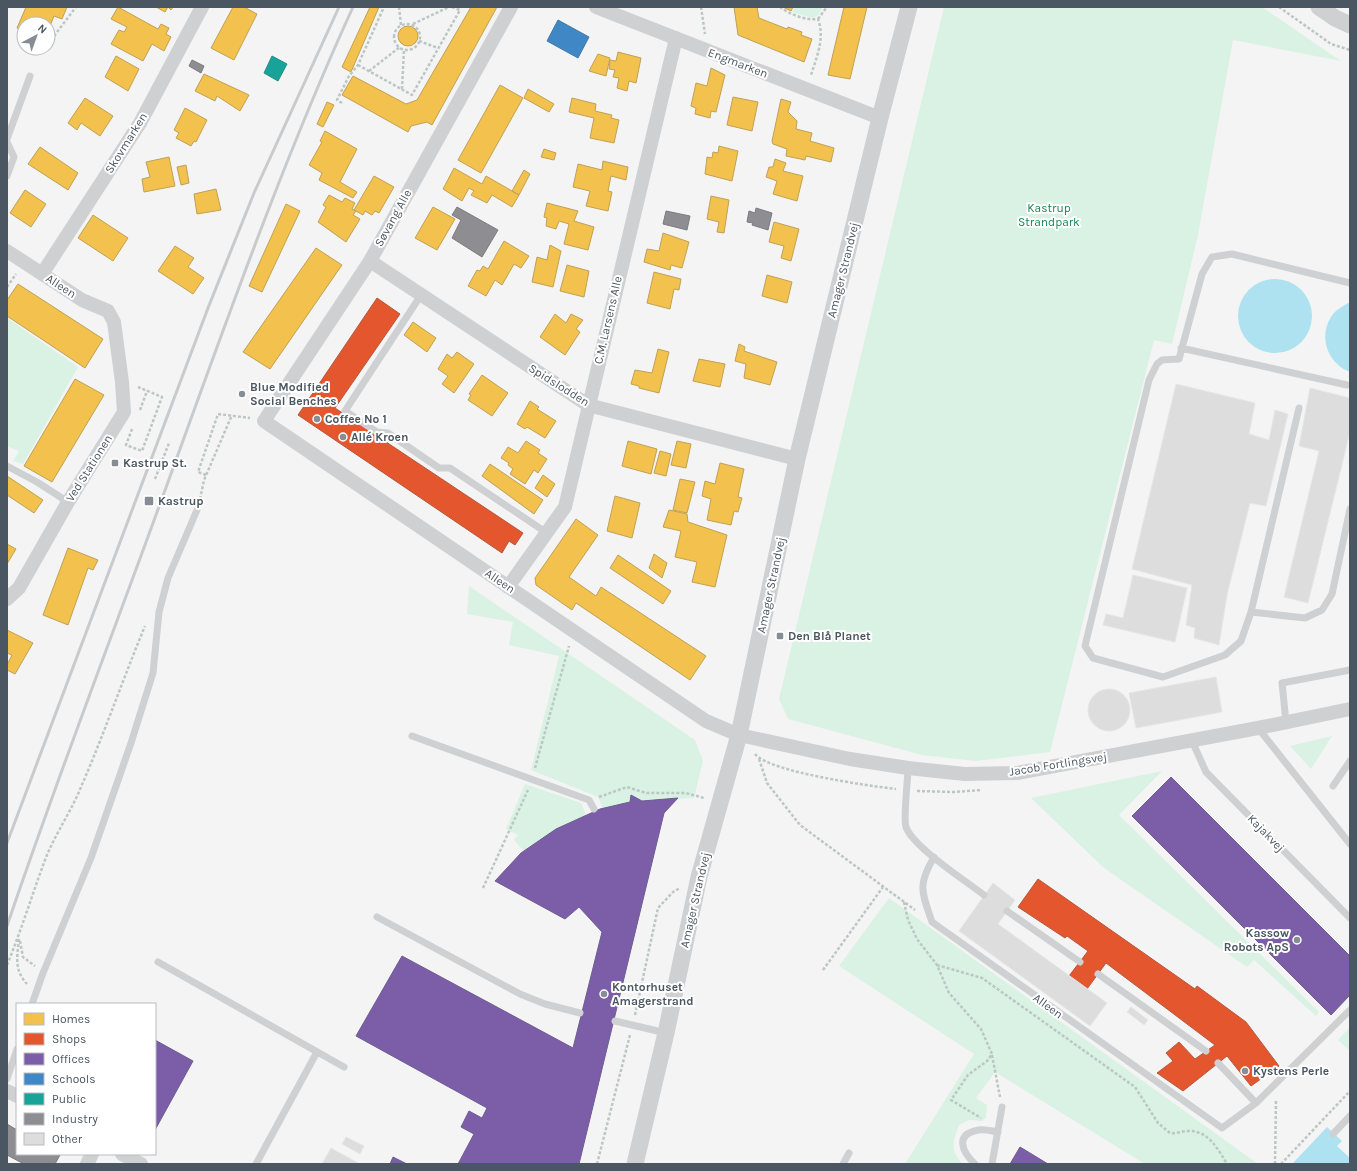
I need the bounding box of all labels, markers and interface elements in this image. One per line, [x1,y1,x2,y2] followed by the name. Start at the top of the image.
[16,16,56,56] north arrow
[35,21,49,36] text: N
[706,45,770,81] street label: Engmarken
[102,110,150,176] street label: Skovmarken
[372,187,414,249] street label: Søvang Alle
[1018,201,1080,229] park label: Kastrup Strandpark
[824,221,862,319] street label: Amager Strandvej
[43,271,79,301] street label: Alleen
[591,275,625,365] street label: C.M. Larsens Alle
[526,361,592,409] street label: Spidslodden
[250,380,337,408] place label: Blue Modified Social Benches
[237,389,247,399] marker: Blue Modified Social Benches
[325,412,387,426] place label: Coffee No 1
[312,414,322,424] marker: Coffee No 1
[351,430,408,444] place label: Allé Kroen
[63,432,115,504] street label: Ved Stationen
[338,432,348,442] marker: Allé Kroen
[123,456,187,470] place label: Kastrup St.
[110,458,120,468] marker: Kastrup St.
[158,494,204,508] place label: Kastrup
[143,495,155,507] marker: Kastrup
[754,536,788,634] street label: Amager Strandvej
[482,566,518,596] street label: Alleen
[788,629,871,643] place label: Den Blå Planet
[775,631,785,641] marker: Den Blå Planet
[1008,749,1108,779] street label: Jacob Fortlingsvej
[1245,811,1287,855] street label: Kajakvej
[677,851,713,949] street label: Amager Strandvej
[1224,926,1289,954] place label: Kassow Robots ApS
[1292,935,1302,945] marker: Kassow Robots ApS
[612,980,694,1008] place label: Kontorhuset Amagerstrand
[599,989,609,999] marker: Kontorhuset Amagerstrand
[1030,991,1066,1021] street label: Alleen
[16,1003,156,1155] legend
[52,1012,90,1026] text: Homes
[52,1032,86,1046] text: Shops
[52,1052,90,1066] text: Offices
[1253,1064,1329,1078] place label: Kystens Perle
[1240,1066,1250,1076] marker: Kystens Perle
[52,1072,95,1086] text: Schools
[52,1092,86,1106] text: Public
[52,1112,98,1126] text: Industry
[52,1132,83,1146] text: Other

